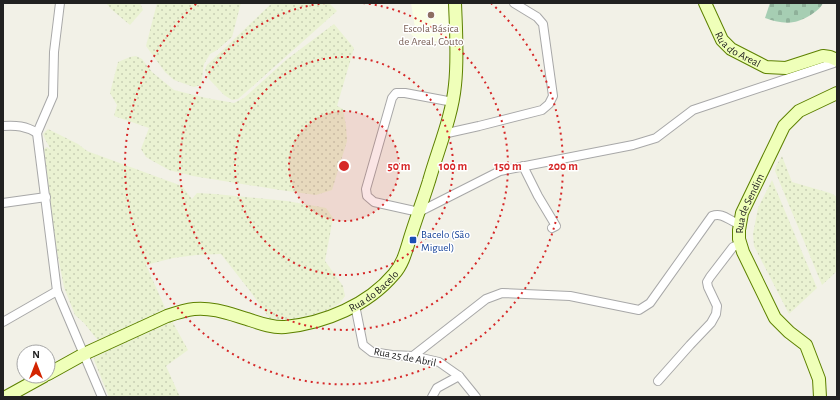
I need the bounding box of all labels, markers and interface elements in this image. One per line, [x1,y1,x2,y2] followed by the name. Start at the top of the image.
[426,10,436,20] marker: Escola Básica de Areal, Couto
[399,23,463,47] place label: Escola Básica de Areal, Couto
[713,30,762,69] street label: Rua do Areal
[337,159,351,173] centre of rings
[388,160,411,172] text: 50 m
[439,160,467,172] text: 100 m
[494,160,522,172] text: 150 m
[548,160,578,172] text: 200 m
[734,172,766,234] street label: Rua de Sendim
[421,229,470,253] place label: Bacelo (São Miguel)
[408,235,418,245] marker: Bacelo (São Miguel)
[347,268,400,313] street label: Rua do Bacelo
[16,344,56,384] north arrow
[373,346,437,368] street label: Rua 25 de Abril
[32,349,40,360] text: N

